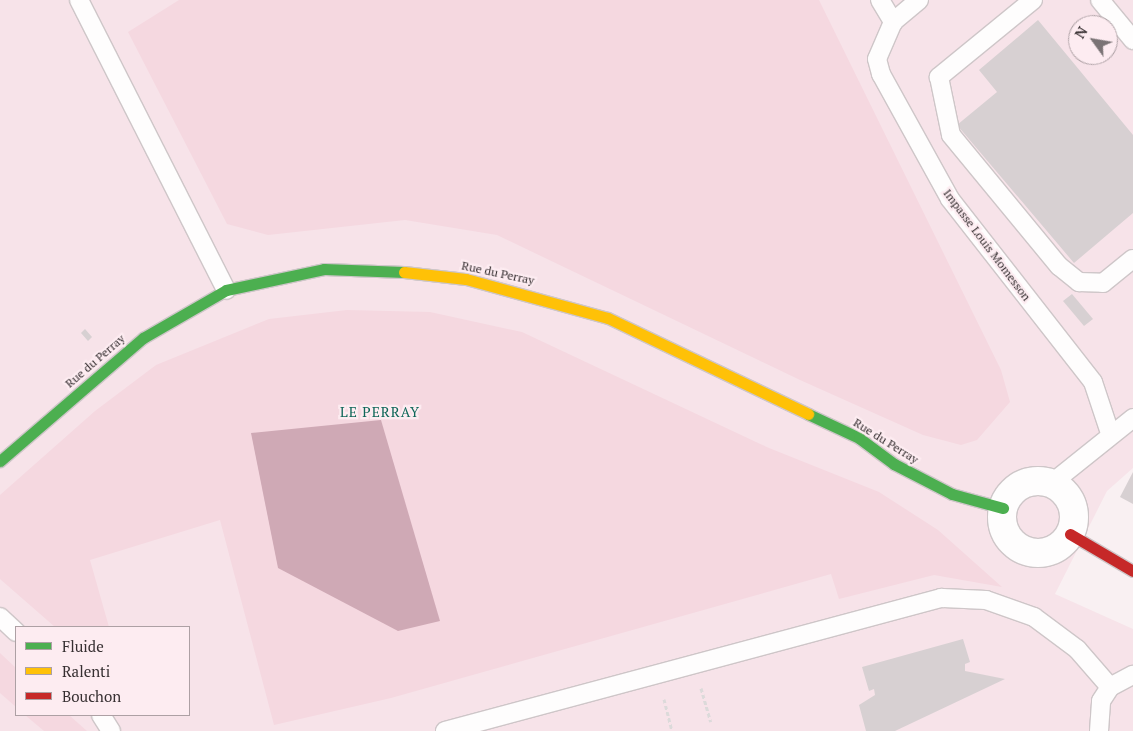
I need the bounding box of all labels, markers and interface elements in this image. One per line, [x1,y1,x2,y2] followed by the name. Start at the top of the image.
[1068,15,1118,65] north arrow
[1070,23,1092,42] text: N
[940,186,1034,304] street label: Impasse Louis Momesson
[460,258,536,288] street label: Rue du Perray
[62,331,128,391] street label: Rue du Perray
[339,404,421,420] district label: LE PERRAY
[851,415,921,467] street label: Rue du Perray
[15,626,190,716] legend
[62,636,104,656] text: Fluide
[62,661,110,681] text: Ralenti
[62,686,121,706] text: Bouchon

